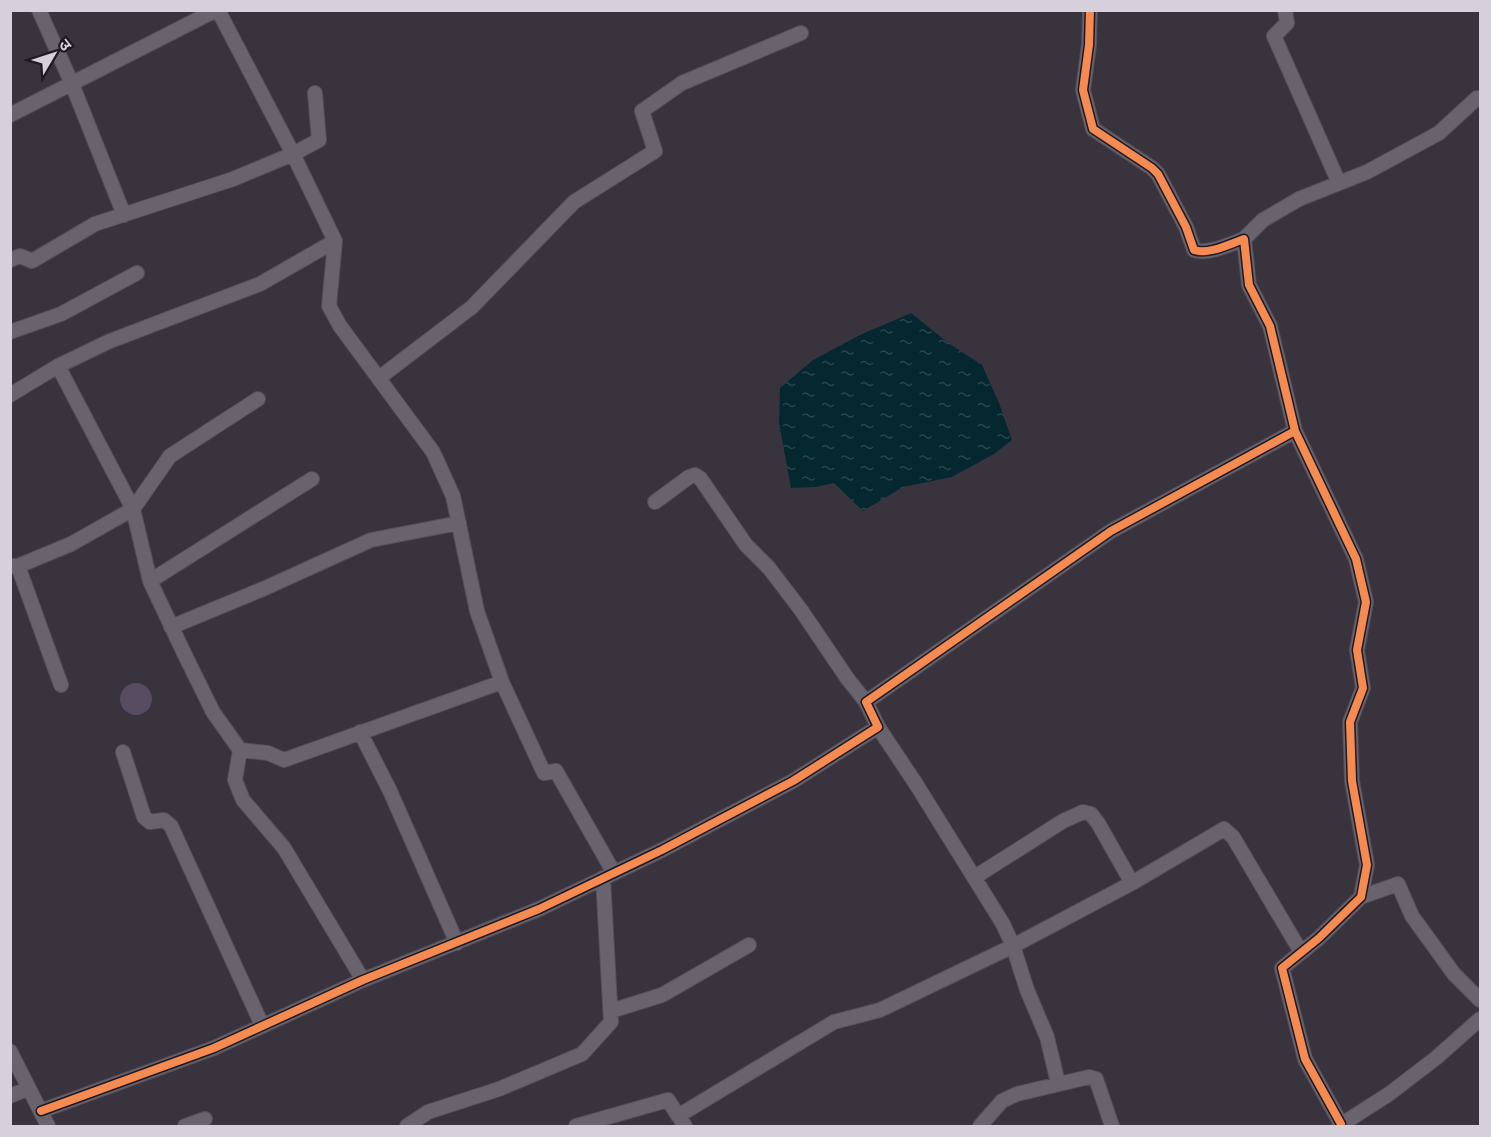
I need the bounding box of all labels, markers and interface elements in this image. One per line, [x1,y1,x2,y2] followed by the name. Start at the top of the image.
[24,24,84,84] north arrow
[54,36,75,56] text: उ

